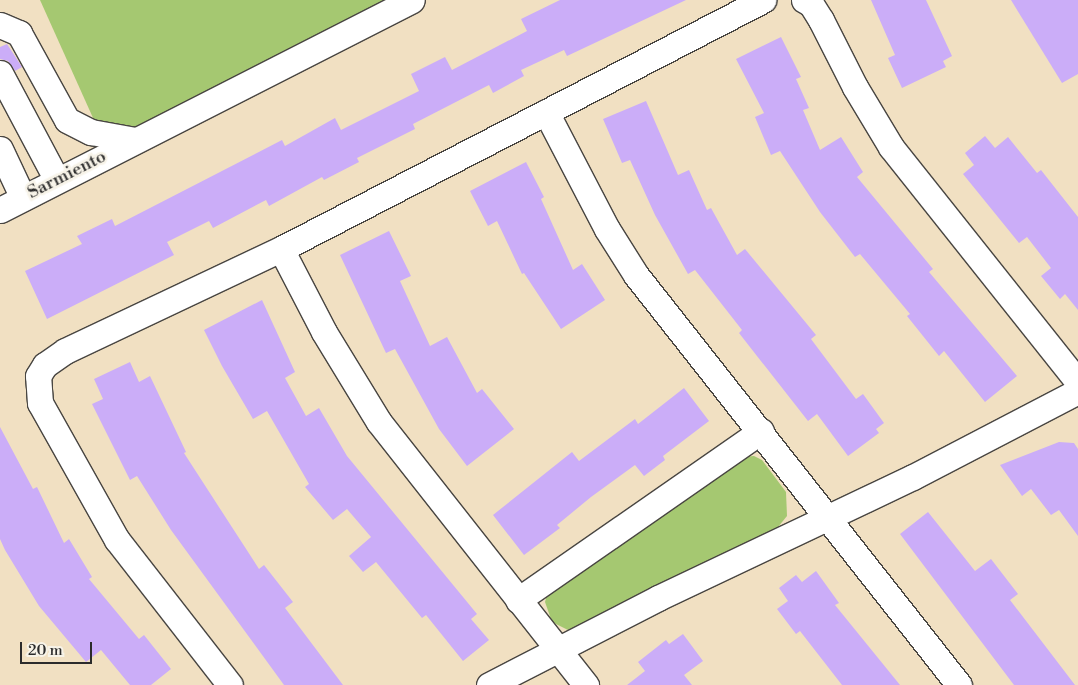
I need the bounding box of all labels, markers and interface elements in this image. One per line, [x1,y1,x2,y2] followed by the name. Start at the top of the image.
[24,146,110,204] street label: Sarmiento
[22,632,95,664] scale bar
[28,641,63,660] text: 20 m

